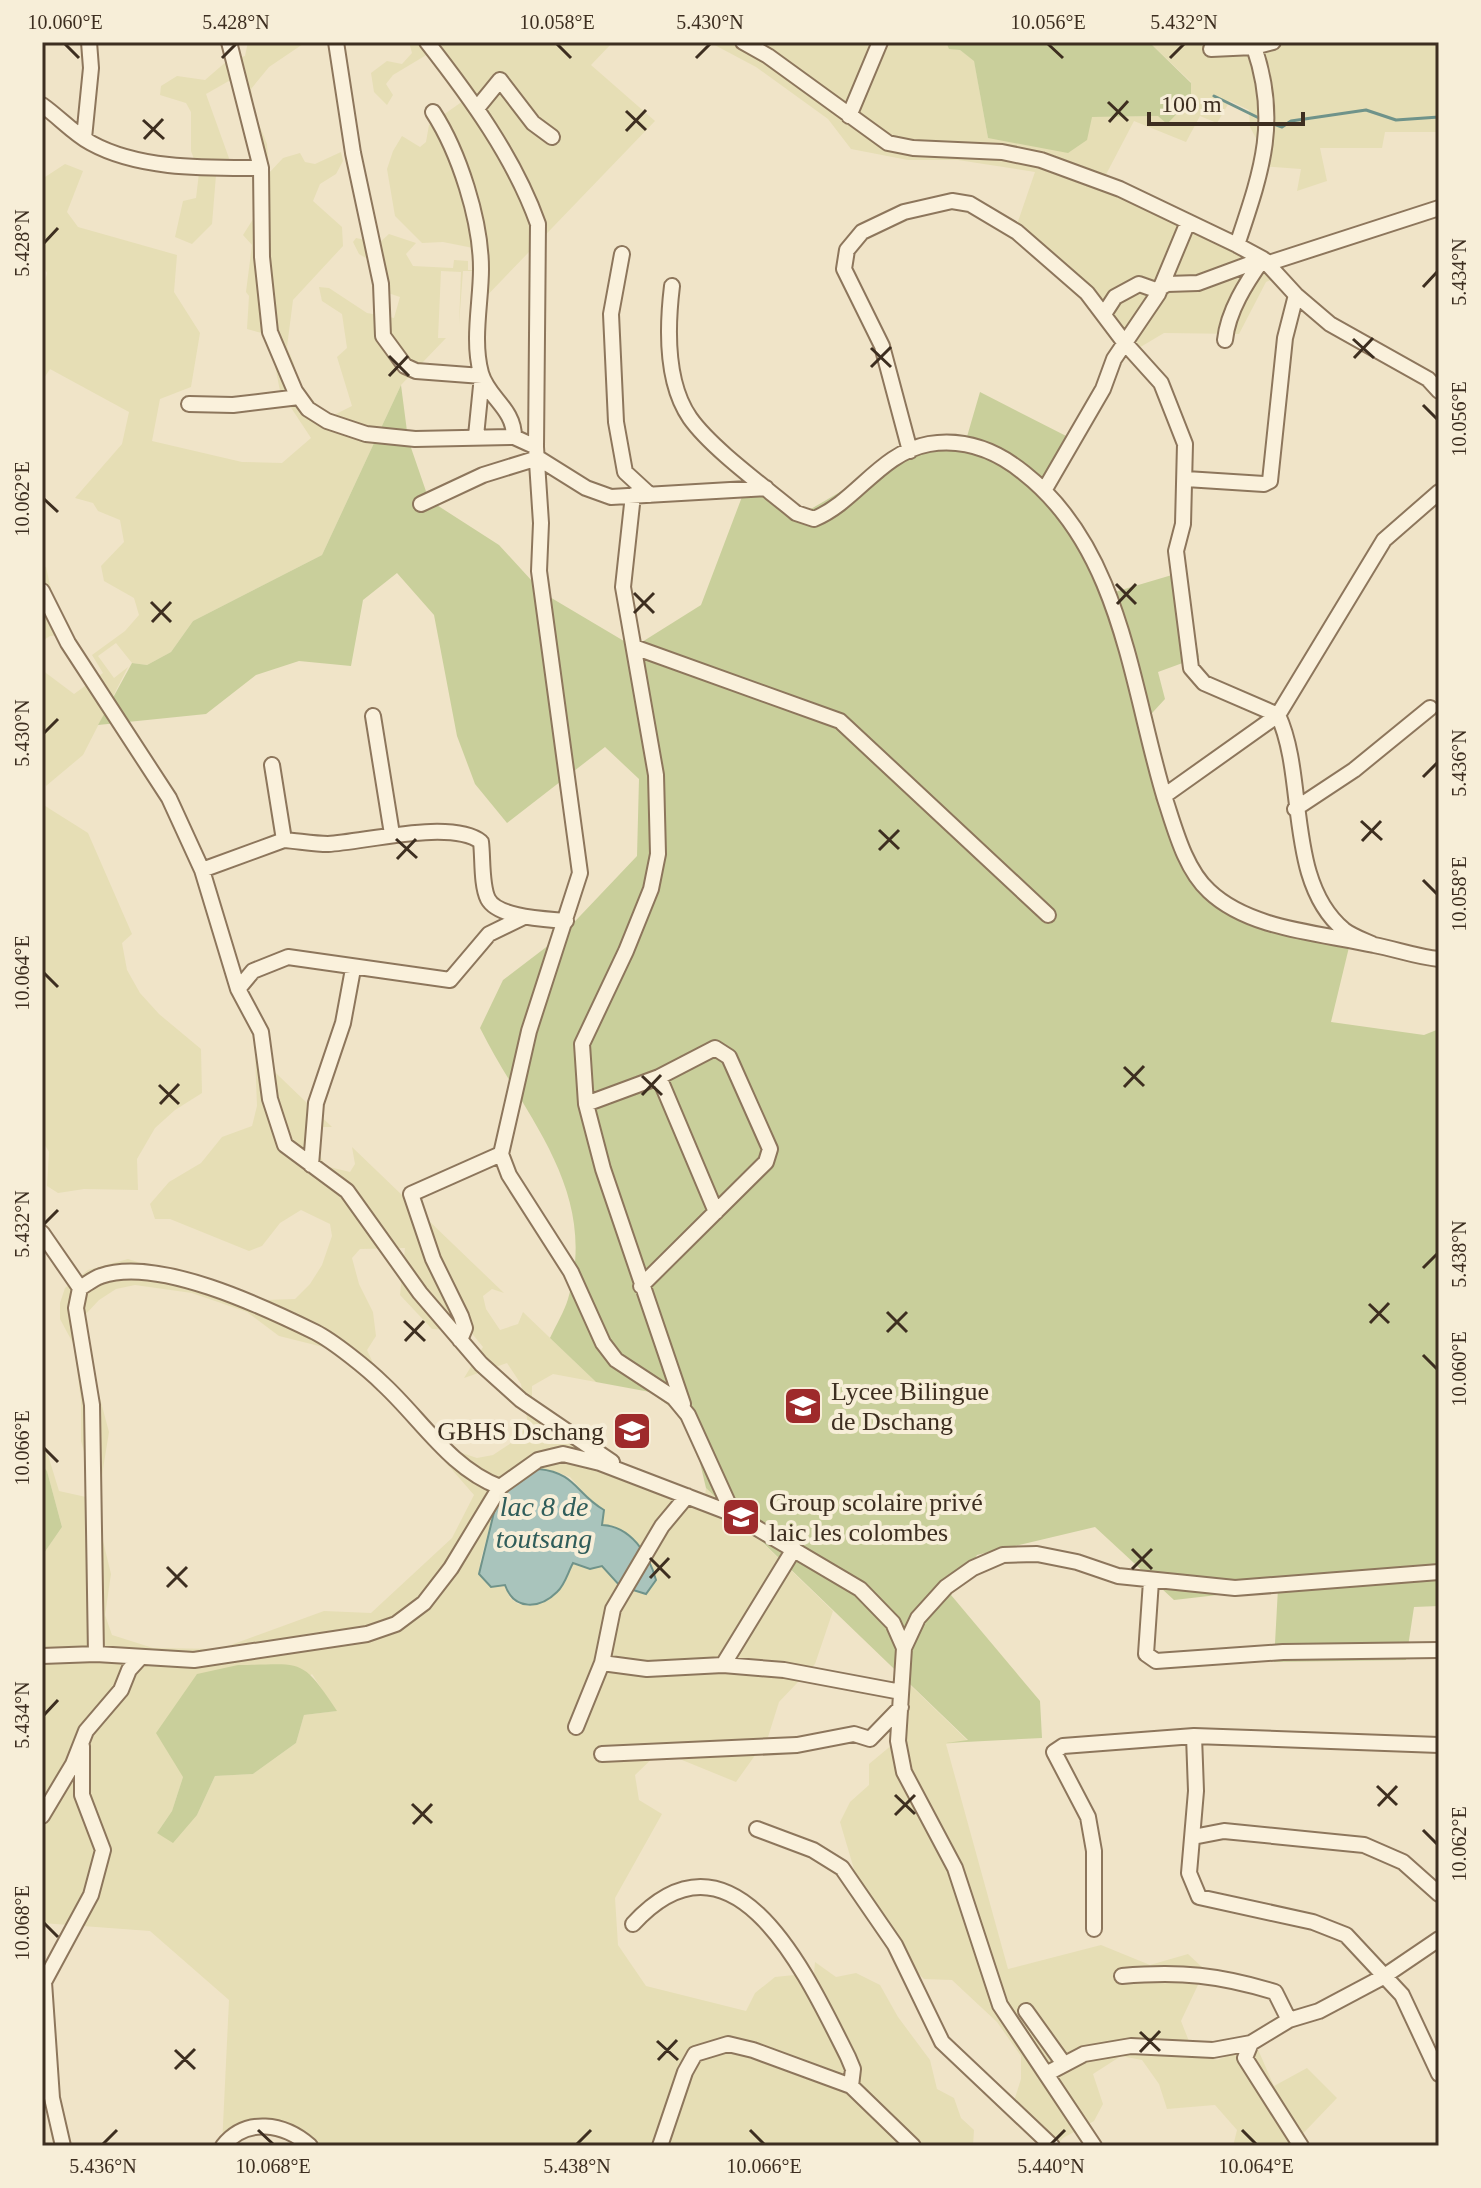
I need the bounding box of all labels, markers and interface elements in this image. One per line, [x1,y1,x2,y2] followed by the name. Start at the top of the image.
[27,11,103,33] text: 10.060°E
[202,11,270,33] text: 5.428°N
[519,11,595,33] text: 10.058°E
[676,11,744,33] text: 5.430°N
[1010,11,1086,33] text: 10.056°E
[1150,11,1218,33] text: 5.432°N
[1149,76,1303,126] scale bar
[1161,91,1222,117] text: 100 m
[11,209,33,277] text: 5.428°N
[1448,238,1470,306] text: 5.434°N
[1448,381,1470,457] text: 10.056°E
[11,461,33,537] text: 10.062°E
[11,699,33,767] text: 5.430°N
[1448,729,1470,797] text: 5.436°N
[1448,856,1470,932] text: 10.058°E
[11,935,33,1011] text: 10.064°E
[11,1190,33,1258] text: 5.432°N
[1448,1220,1470,1288] text: 5.438°N
[1448,1331,1470,1407] text: 10.060°E
[831,1377,989,1436] place label: Lycee Bilingue de Dschang
[782,1385,824,1427] school or university icon: Lycee Bilingue de Dschang
[11,1410,33,1486] text: 10.066°E
[611,1410,653,1452] school or university icon: GBHS Dschang
[437,1417,604,1446] place label: GBHS Dschang
[769,1488,983,1547] place label: Group scolaire privé laic les colombes
[496,1491,592,1554] water label: lac 8 de toutsang
[720,1496,762,1538] school or university icon: Group scolaire privé laic les colombes
[11,1681,33,1749] text: 5.434°N
[1448,1806,1470,1882] text: 10.062°E
[11,1885,33,1961] text: 10.068°E
[69,2155,137,2177] text: 5.436°N
[235,2155,311,2177] text: 10.068°E
[543,2155,611,2177] text: 5.438°N
[726,2155,802,2177] text: 10.066°E
[1017,2155,1085,2177] text: 5.440°N
[1218,2155,1294,2177] text: 10.064°E

